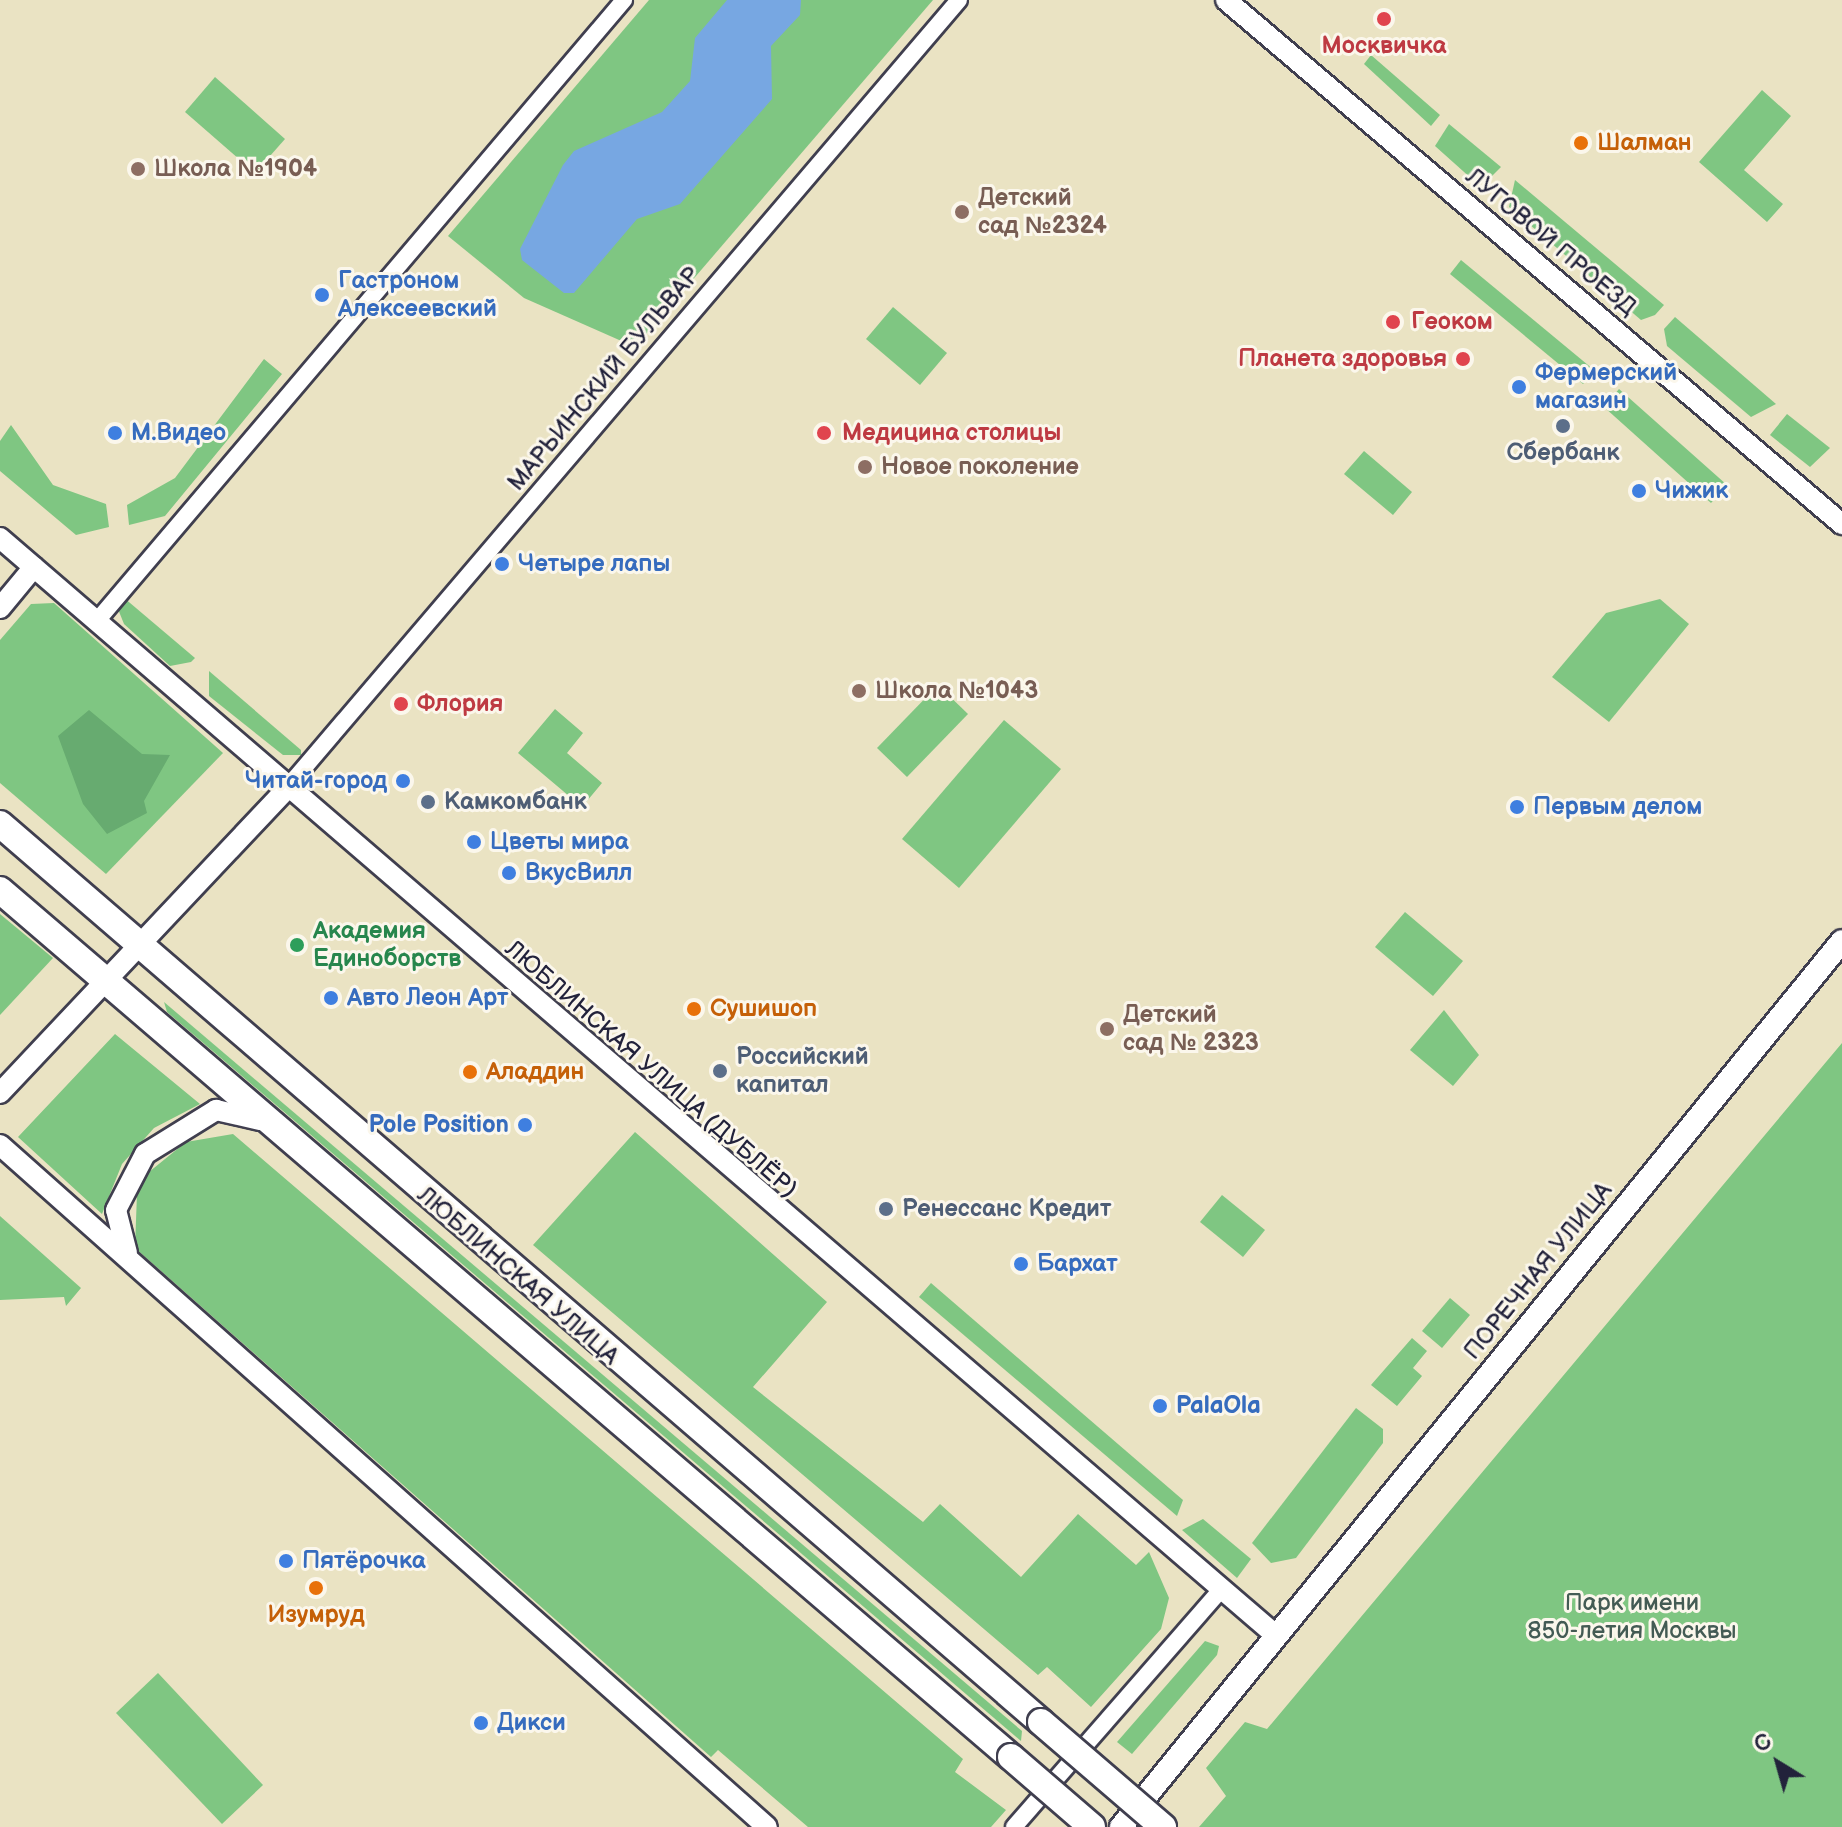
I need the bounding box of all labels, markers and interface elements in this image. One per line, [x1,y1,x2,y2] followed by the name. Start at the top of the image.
[1375,10,1393,28] marker: Москвичка
[1322,32,1446,60] place label: Москвичка
[1597,129,1692,157] place label: Шалман
[1572,134,1590,152] marker: Шалман
[154,155,317,183] place label: Школа №1904
[129,160,147,178] marker: Школа №1904
[1460,162,1642,322] street label: ЛУГОВОЙ ПРОЕЗД
[978,184,1107,240] place label: Детский сад №2324
[953,203,971,221] marker: Детский сад №2324
[502,261,706,497] street label: МАРЬИНСКИЙ БУЛЬВАР
[338,267,497,323] place label: Гастроном Алексеевский
[313,286,331,304] marker: Гастроном Алексеевский
[1411,308,1493,336] place label: Геоком
[1382,311,1404,333] marker: Геоком
[1238,345,1447,373] place label: Планета здоровья
[1454,350,1472,368] marker: Планета здоровья
[1535,359,1677,415] place label: Фермерский магазин
[1510,378,1528,396] marker: Фермерский магазин
[1554,417,1572,435] marker: Сбербанк
[131,419,226,447] place label: М.Видео
[842,419,1061,447] place label: Медицина столицы
[813,422,835,444] marker: Медицина столицы
[106,424,124,442] marker: М.Видео
[1506,439,1620,467] place label: Сбербанк
[881,453,1079,481] place label: Новое поколение
[856,458,874,476] marker: Новое поколение
[1655,477,1728,505] place label: Чижик
[1630,482,1648,500] marker: Чижик
[518,550,670,578] place label: Четыре лапы
[493,555,511,573] marker: Четыре лапы
[875,677,1038,705] place label: Школа №1043
[850,682,868,700] marker: Школа №1043
[417,690,503,718] place label: Флория
[392,695,410,713] marker: Флория
[245,767,387,795] place label: Читай-город
[394,772,412,790] marker: Читай-город
[444,788,587,816] place label: Камкомбанк
[419,793,437,811] marker: Камкомбанк
[1533,793,1702,821] place label: Первым делом
[1508,798,1526,816] marker: Первым делом
[490,828,629,856] place label: Цветы мира
[465,833,483,851] marker: Цветы мира
[525,859,632,887] place label: ВкусВилл
[500,864,518,882] marker: ВкусВилл
[313,917,461,973] place label: Академия Единоборств
[499,934,803,1204] street label: ЛЮБЛИНСКАЯ УЛИЦА (ДУБЛЁР)
[288,936,306,954] marker: Академия Единоборств
[347,984,508,1012] place label: Авто Леон Арт
[322,989,340,1007] marker: Авто Леон Арт
[710,995,817,1023] place label: Сушишоп
[685,1000,703,1018] marker: Сушишоп
[1123,1001,1259,1057] place label: Детский сад № 2323
[1098,1020,1116,1038] marker: Детский сад № 2323
[736,1043,869,1099] place label: Российский капитал
[486,1058,584,1086] place label: Аладдин
[711,1062,729,1080] marker: Российский капитал
[461,1063,479,1081] marker: Аладдин
[369,1111,509,1139] place label: Pole Position
[516,1116,534,1134] marker: Pole Position
[1458,1177,1618,1365] street label: ПОРЕЧНАЯ УЛИЦА
[411,1181,625,1371] street label: ЛЮБЛИНСКАЯ УЛИЦА
[902,1195,1111,1223] place label: Ренессанс Кредит
[877,1200,895,1218] marker: Ренессанс Кредит
[1037,1250,1118,1278] place label: Бархат
[1012,1255,1030,1273] marker: Бархат
[1176,1392,1261,1420] place label: PalaOla
[1151,1397,1169,1415] marker: PalaOla
[302,1547,426,1575] place label: Пятёрочка
[277,1552,295,1570] marker: Пятёрочка
[307,1579,325,1597] marker: Изумруд
[1528,1589,1736,1645] park label: Парк имени 850-летия Москвы
[267,1601,365,1629] place label: Изумруд
[497,1709,566,1737] place label: Дикси
[472,1714,490,1732] marker: Дикси
[1738,1723,1818,1803] north arrow
[1749,1728,1777,1759] text: С

